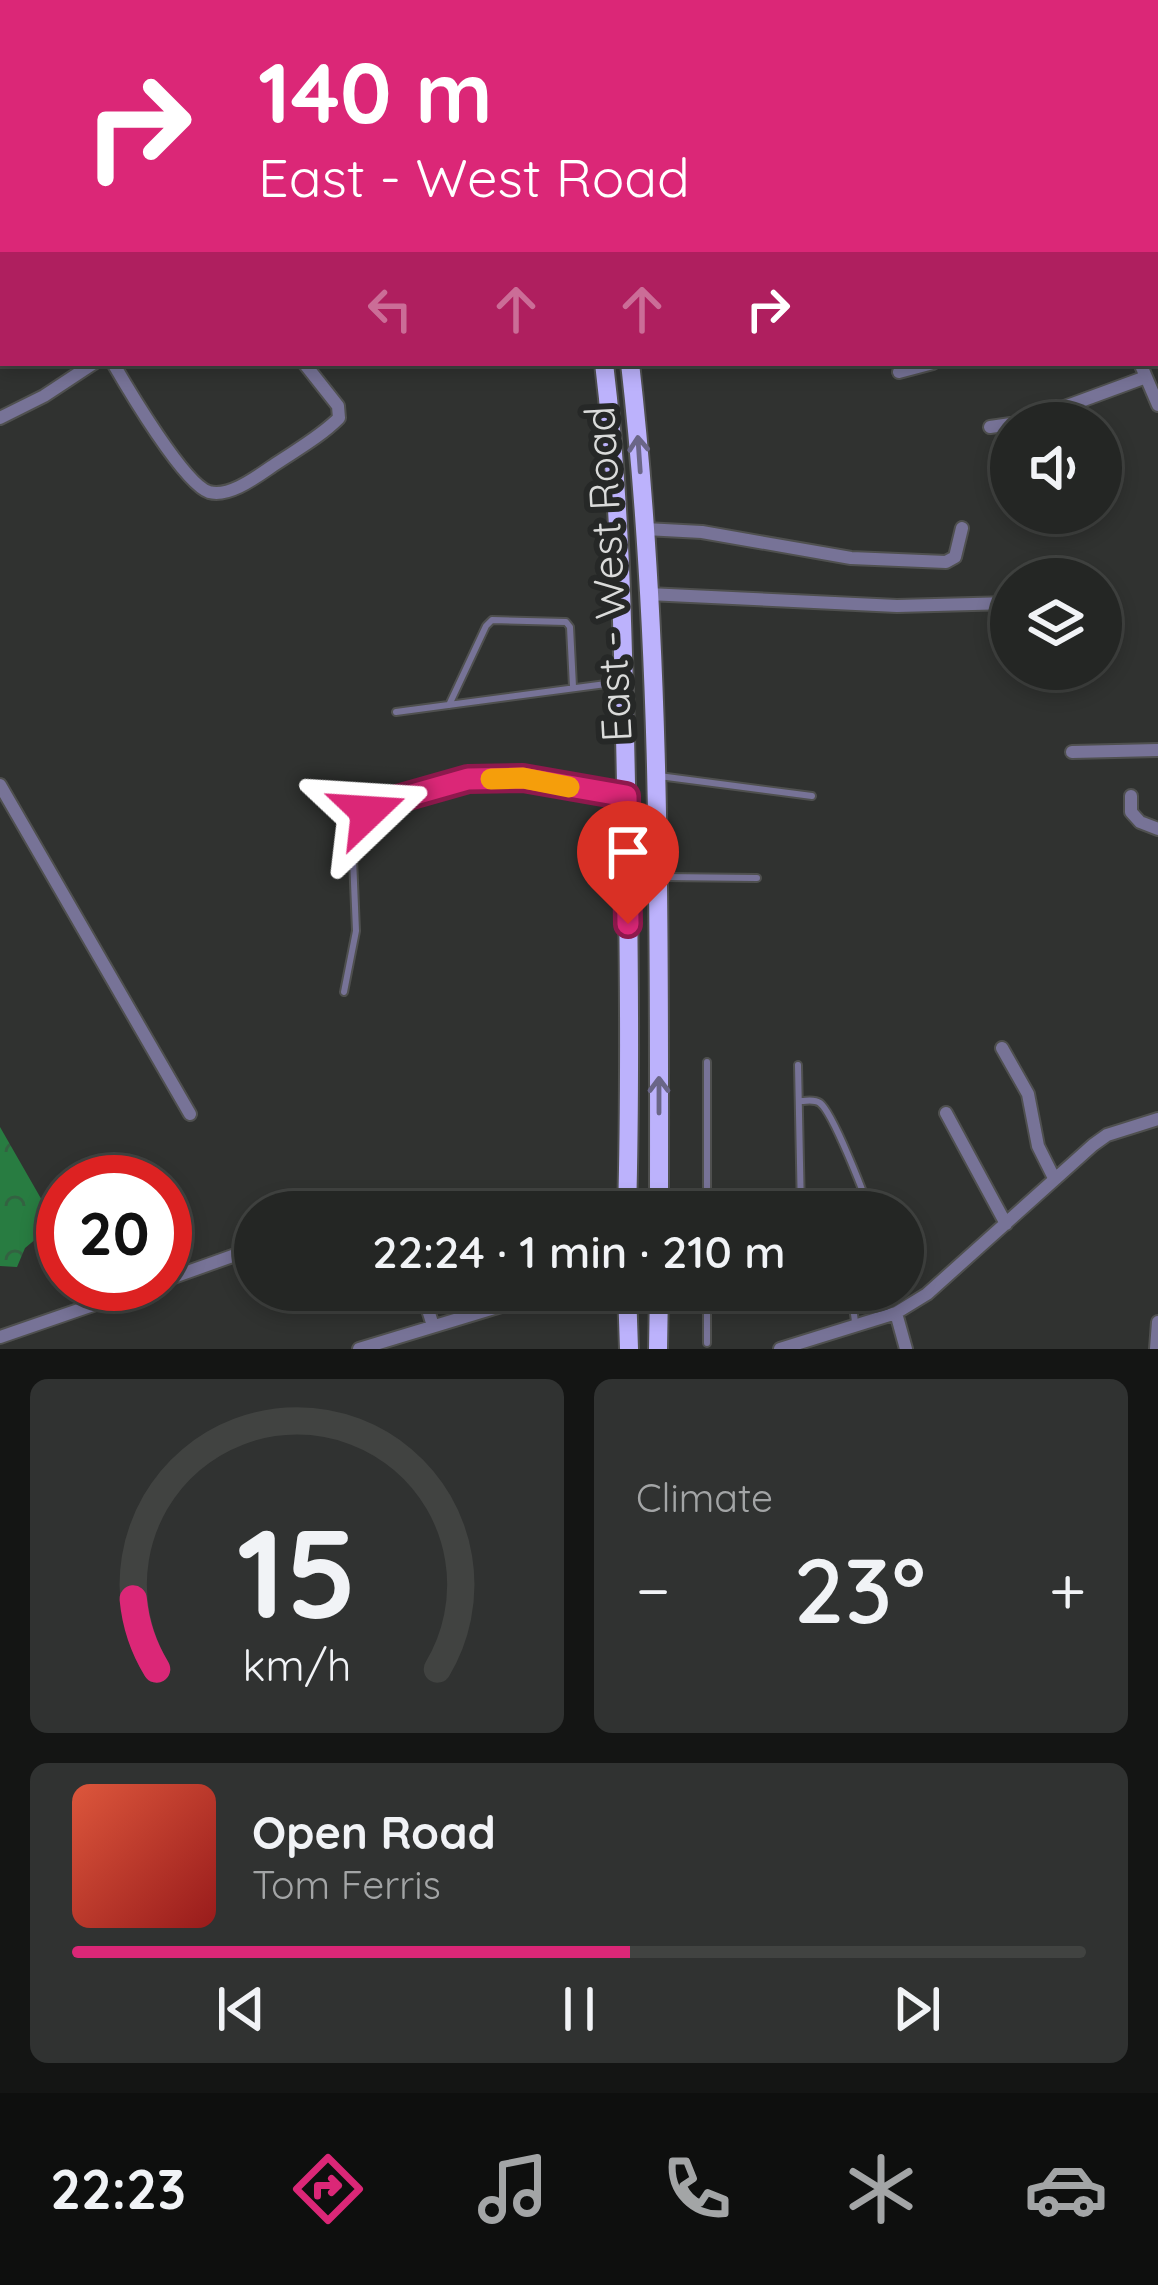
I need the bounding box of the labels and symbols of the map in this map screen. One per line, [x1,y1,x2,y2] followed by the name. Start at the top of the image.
[572,405,643,743] street label: East - West Road
[627,435,650,474] one-way arrow
[305,749,431,875] position arrow
[577,801,679,924] pin
[648,1076,670,1115] one-way arrow
[36,1155,192,1311] speed limit sign: 20

